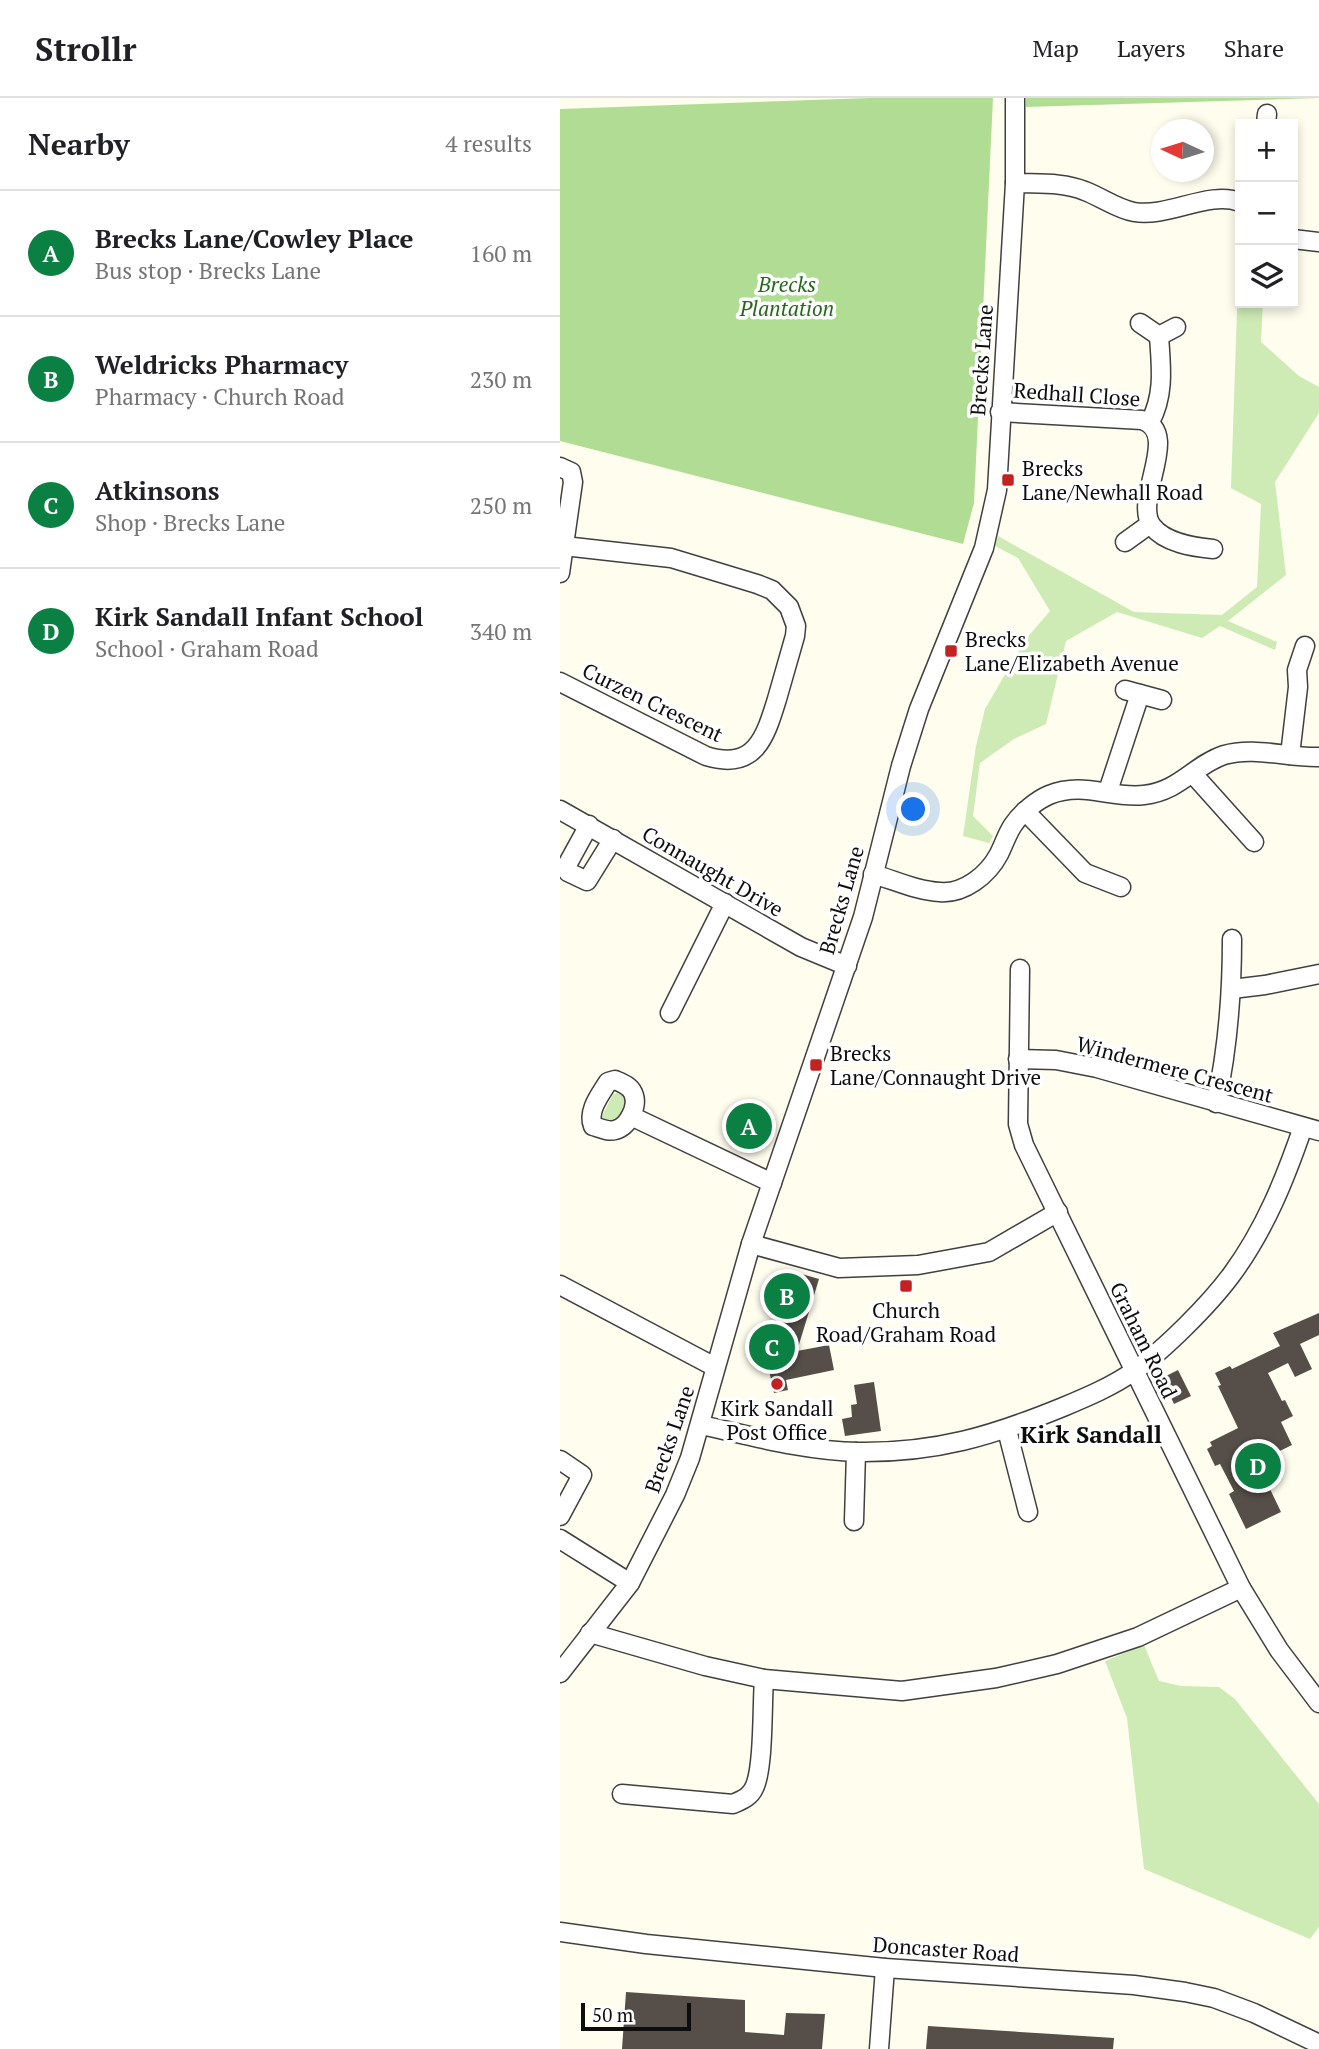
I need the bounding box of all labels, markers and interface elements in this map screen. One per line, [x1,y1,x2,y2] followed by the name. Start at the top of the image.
[35,27,137,70] text: Strollr
[1032,32,1079,64] text: Map
[1117,32,1186,64] text: Layers
[1224,32,1284,64] text: Share
[1151,119,1214,182] north arrow
[1235,119,1298,308] map controls
[1235,119,1298,182] button: +
[28,124,130,164] text: Nearby
[445,128,532,159] text: 4 results
[1235,182,1298,245] button: −
[95,221,414,255] text: Brecks Lane/Cowley Place
[43,238,59,269] text: A
[470,238,532,269] text: 160 m
[1235,245,1298,308] button: layers
[95,255,321,286] text: Bus stop · Brecks Lane
[739,270,834,322] park label: Brecks Plantation
[963,303,999,417] street label: Brecks Lane
[95,347,348,381] text: Weldricks Pharmacy
[44,364,58,395] text: B
[470,364,532,395] text: 230 m
[1013,376,1141,412] street label: Redhall Close
[95,381,345,412] text: Pharmacy · Church Road
[1022,454,1203,506] place label: Brecks Lane/Newhall Road
[1000,472,1016,488] marker: Brecks Lane/Newhall Road
[95,473,219,507] text: Atkinsons
[44,490,59,521] text: C
[470,490,532,521] text: 250 m
[95,507,285,538] text: Shop · Brecks Lane
[95,599,423,633] text: Kirk Sandall Infant School
[43,616,59,647] text: D
[470,616,532,647] text: 340 m
[965,625,1179,677] place label: Brecks Lane/Elizabeth Avenue
[95,633,319,664] text: School · Graham Road
[943,643,959,659] marker: Brecks Lane/Elizabeth Avenue
[578,656,728,748] street label: Curzen Crescent
[896,792,930,826] your location
[637,819,789,923] street label: Connaught Drive
[812,843,870,957] street label: Brecks Lane
[1074,1029,1277,1109] street label: Windermere Crescent
[830,1039,1041,1091] place label: Brecks Lane/Connaught Drive
[808,1057,824,1073] marker: Brecks Lane/Connaught Drive
[726,1100,772,1152] pin: A
[764,1270,810,1322] pin: B
[1104,1277,1184,1403] street label: Graham Road
[898,1278,914,1294] marker: Church Road/Graham Road
[816,1296,996,1348] place label: Church Road/Graham Road
[749,1321,795,1373] pin: C
[769,1376,785,1392] marker: Kirk Sandall Post Office
[638,1382,700,1496] street label: Brecks Lane
[720,1394,834,1446] place label: Kirk Sandall Post Office
[1020,1418,1162,1450] district label: Kirk Sandall
[1235,1440,1281,1492] pin: D
[872,1930,1021,1968] street label: Doncaster Road
[581,2000,691,2032] scale bar
[592,2002,633,2027] text: 50 m

